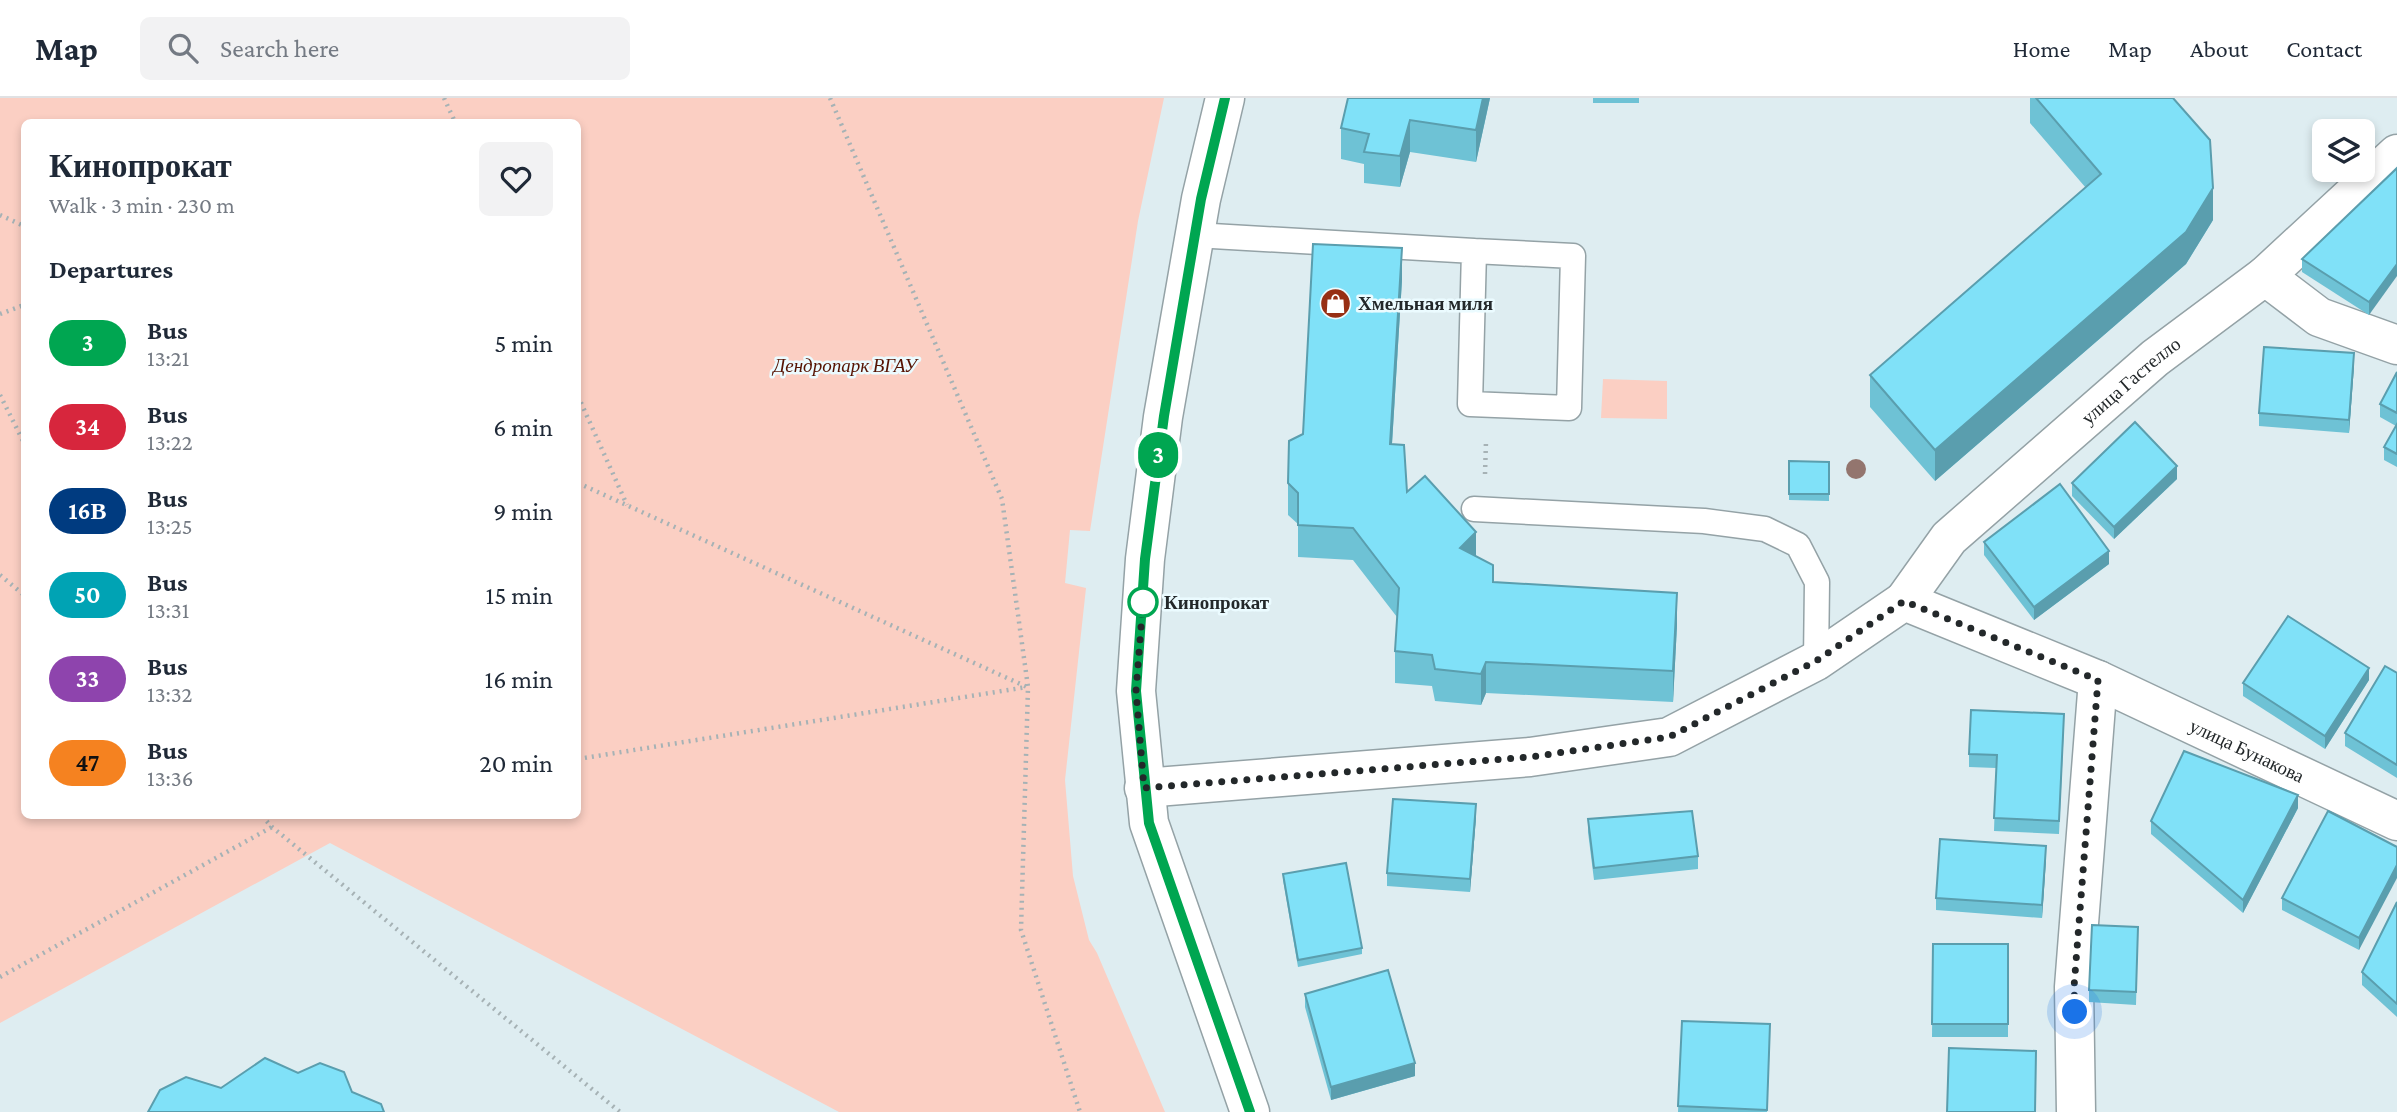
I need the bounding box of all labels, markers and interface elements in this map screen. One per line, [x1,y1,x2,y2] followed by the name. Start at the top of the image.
[140,17,630,80] search box
[164,29,202,67] icon: search
[35,30,98,67] text: Map
[220,34,339,63] text: Search here
[2013,35,2070,62] text: Home
[2108,35,2152,62] text: Map
[2190,35,2248,62] text: About
[2286,35,2362,62] text: Contact
[2312,119,2375,182] map controls
[2312,119,2375,182] button: layers
[479,142,553,216] button: heart
[49,147,232,184] text: Кинопрокат
[49,192,235,218] text: Walk · 3 min · 230 m
[49,255,173,284] text: Departures
[1318,286,1352,320] shop icon: Хмельная миля
[1358,293,1493,314] place label: Хмельная миля
[147,316,188,345] text: Bus
[82,329,93,356] text: 3
[494,329,553,358] text: 5 min
[2077,333,2184,428] street label: улица Гастелло
[147,345,189,371] text: 13:21
[771,355,919,376] park label: Дендропарк ВГАУ
[147,400,188,429] text: Bus
[75,413,100,440] text: 34
[493,413,553,442] text: 6 min
[147,429,193,455] text: 13:22
[1135,432,1181,478] line badge: 3
[1152,441,1164,468] text: 3
[147,484,188,513] text: Bus
[68,497,107,524] text: 16В
[493,497,553,526] text: 9 min
[147,513,193,539] text: 13:25
[147,568,188,597] text: Bus
[74,581,101,608] text: 50
[486,581,553,610] text: 15 min
[1128,587,1158,617] marker: Кинопрокат
[1164,592,1270,613] place label: Кинопрокат
[147,597,189,623] text: 13:31
[147,652,188,681] text: Bus
[76,665,99,692] text: 33
[485,665,553,694] text: 16 min
[147,681,193,707] text: 13:32
[2186,715,2308,787] street label: улица Бунакова
[147,736,188,765] text: Bus
[76,749,99,776] text: 47
[479,749,553,778] text: 20 min
[147,765,193,791] text: 13:36
[2057,994,2092,1029] your location

